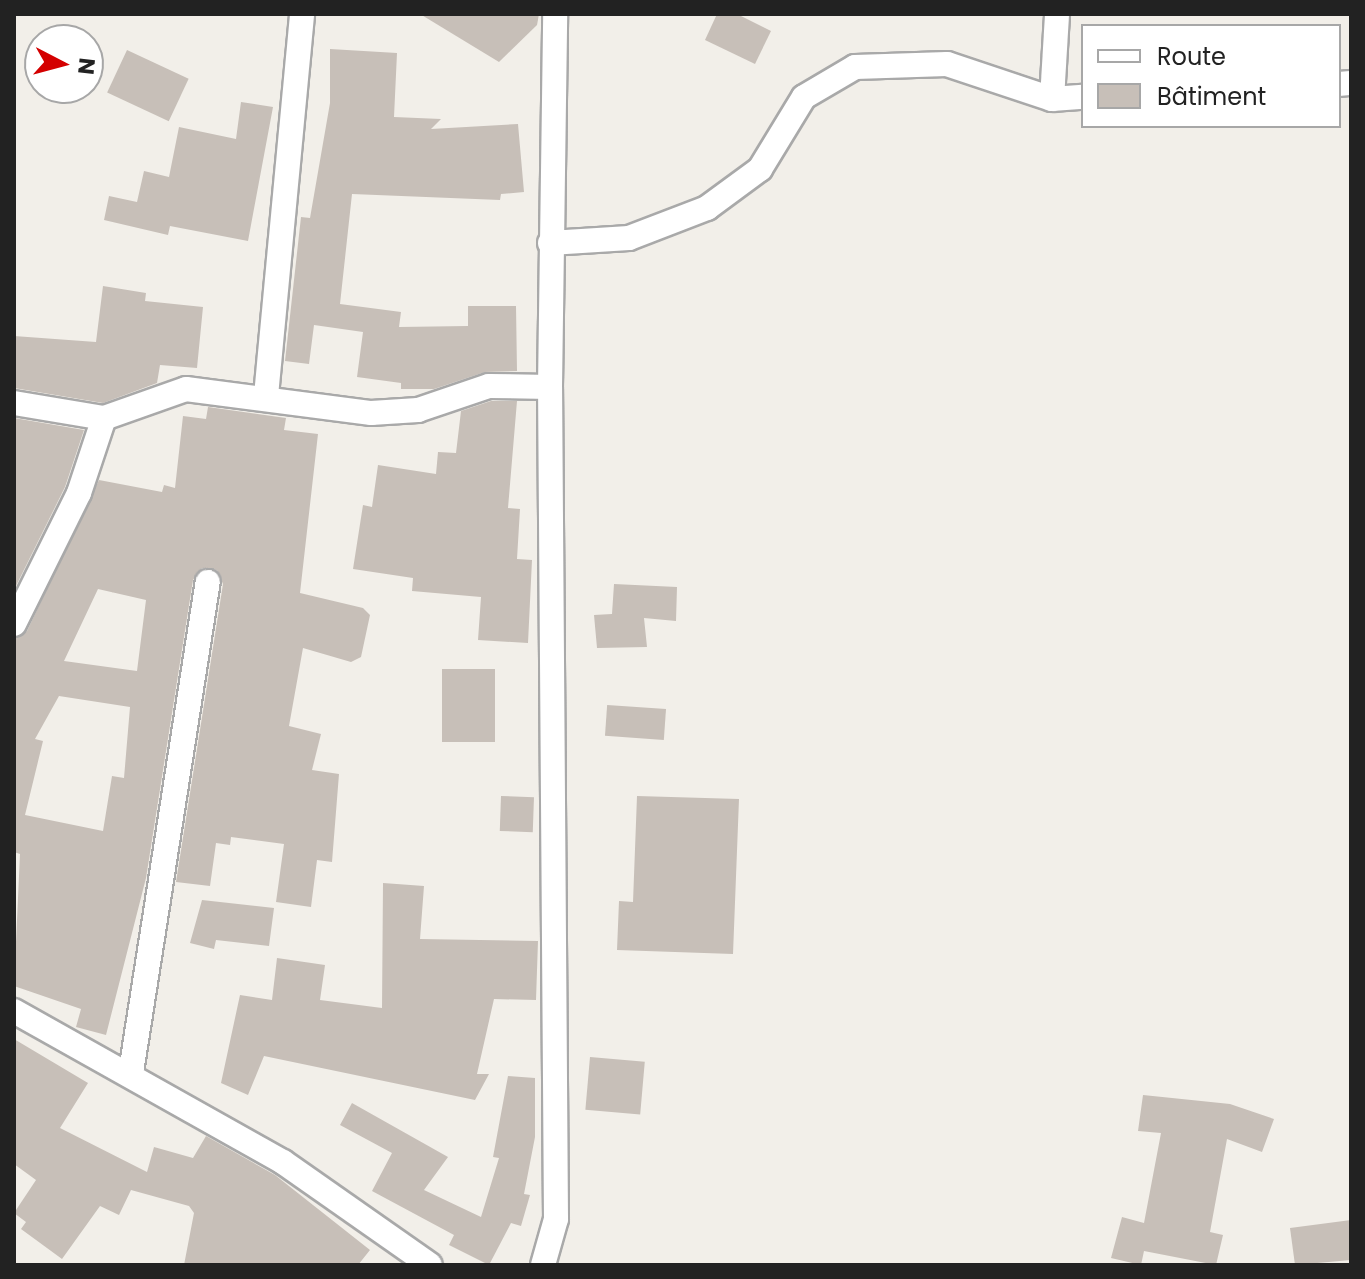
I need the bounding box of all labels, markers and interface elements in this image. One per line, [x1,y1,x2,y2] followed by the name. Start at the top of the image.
[24,24,104,104] north arrow
[1081,24,1341,128] legend
[1157,40,1226,73] text: Route
[70,56,103,76] text: N
[1157,80,1266,113] text: Bâtiment

